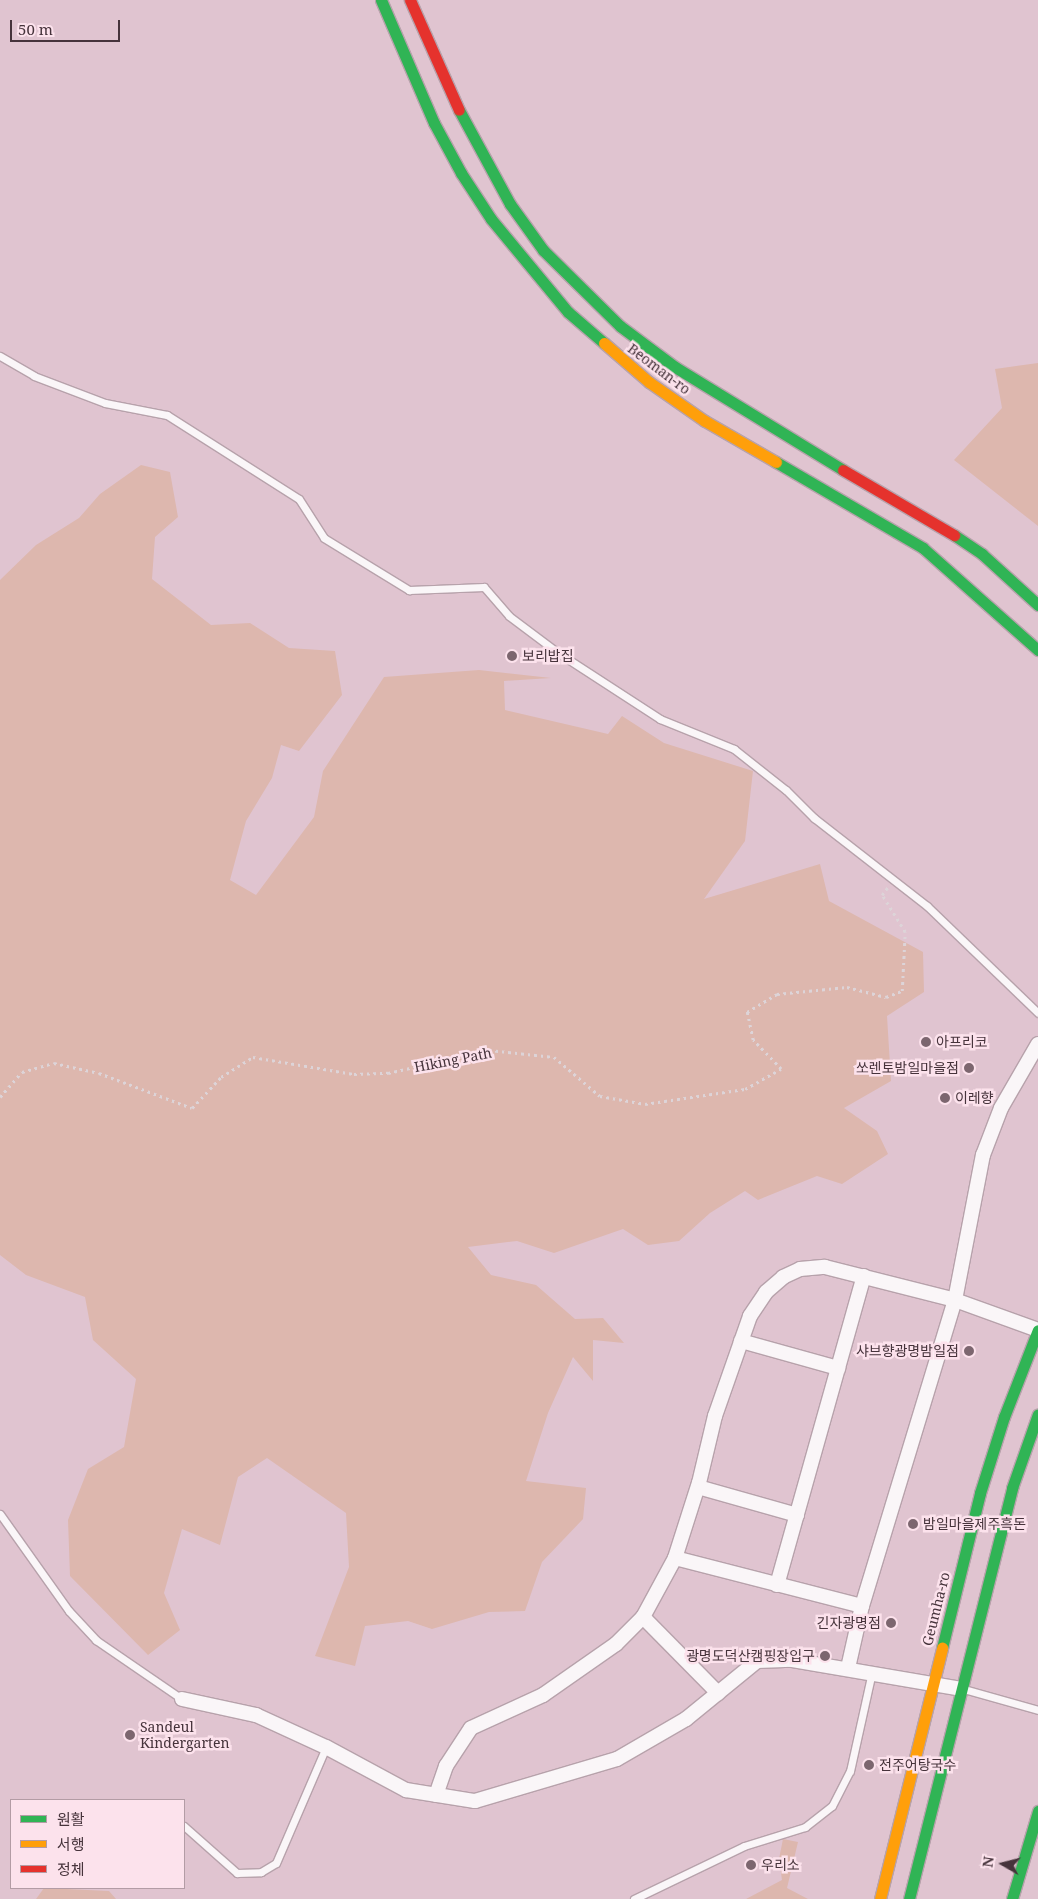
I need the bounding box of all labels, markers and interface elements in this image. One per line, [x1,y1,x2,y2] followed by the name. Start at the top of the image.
[12,10,122,42] scale bar
[18,19,53,39] text: 50 m
[624,340,694,398] street label: Beoman-ro
[522,648,574,664] place label: 보리밥집
[506,650,518,662] marker: 보리밥집
[936,1034,988,1050] place label: 아프리코
[920,1036,932,1048] marker: 아프리코
[413,1044,493,1076] street label: Hiking Path
[856,1060,959,1076] place label: 쏘렌토밤일마을점
[963,1062,975,1074] marker: 쏘렌토밤일마을점
[955,1090,994,1106] place label: 이레향
[939,1092,951,1104] marker: 이레향
[856,1343,959,1359] place label: 샤브향광명밤일점
[963,1345,975,1357] marker: 샤브향광명밤일점
[923,1516,1026,1532] place label: 밤일마을제주흑돈
[907,1518,919,1530] marker: 밤일마을제주흑돈
[919,1570,953,1648] street label: Geumha-ro
[817,1615,881,1631] place label: 긴자광명점
[885,1617,897,1629] marker: 긴자광명점
[686,1648,815,1664] place label: 광명도덕산캠핑장입구
[819,1650,831,1662] marker: 광명도덕산캠핑장입구
[140,1719,229,1751] place label: Sandeul Kindergarten
[124,1729,136,1741] marker: Sandeul Kindergarten
[879,1757,956,1773] place label: 전주어탕국수
[863,1759,875,1771] marker: 전주어탕국수
[10,1799,185,1889] legend
[57,1809,85,1829] text: 원활
[57,1834,85,1854] text: 서행
[978,1839,1028,1889] north arrow
[977,1855,998,1869] text: N
[761,1857,800,1873] place label: 우리소
[57,1859,85,1879] text: 정체
[745,1859,757,1871] marker: 우리소

